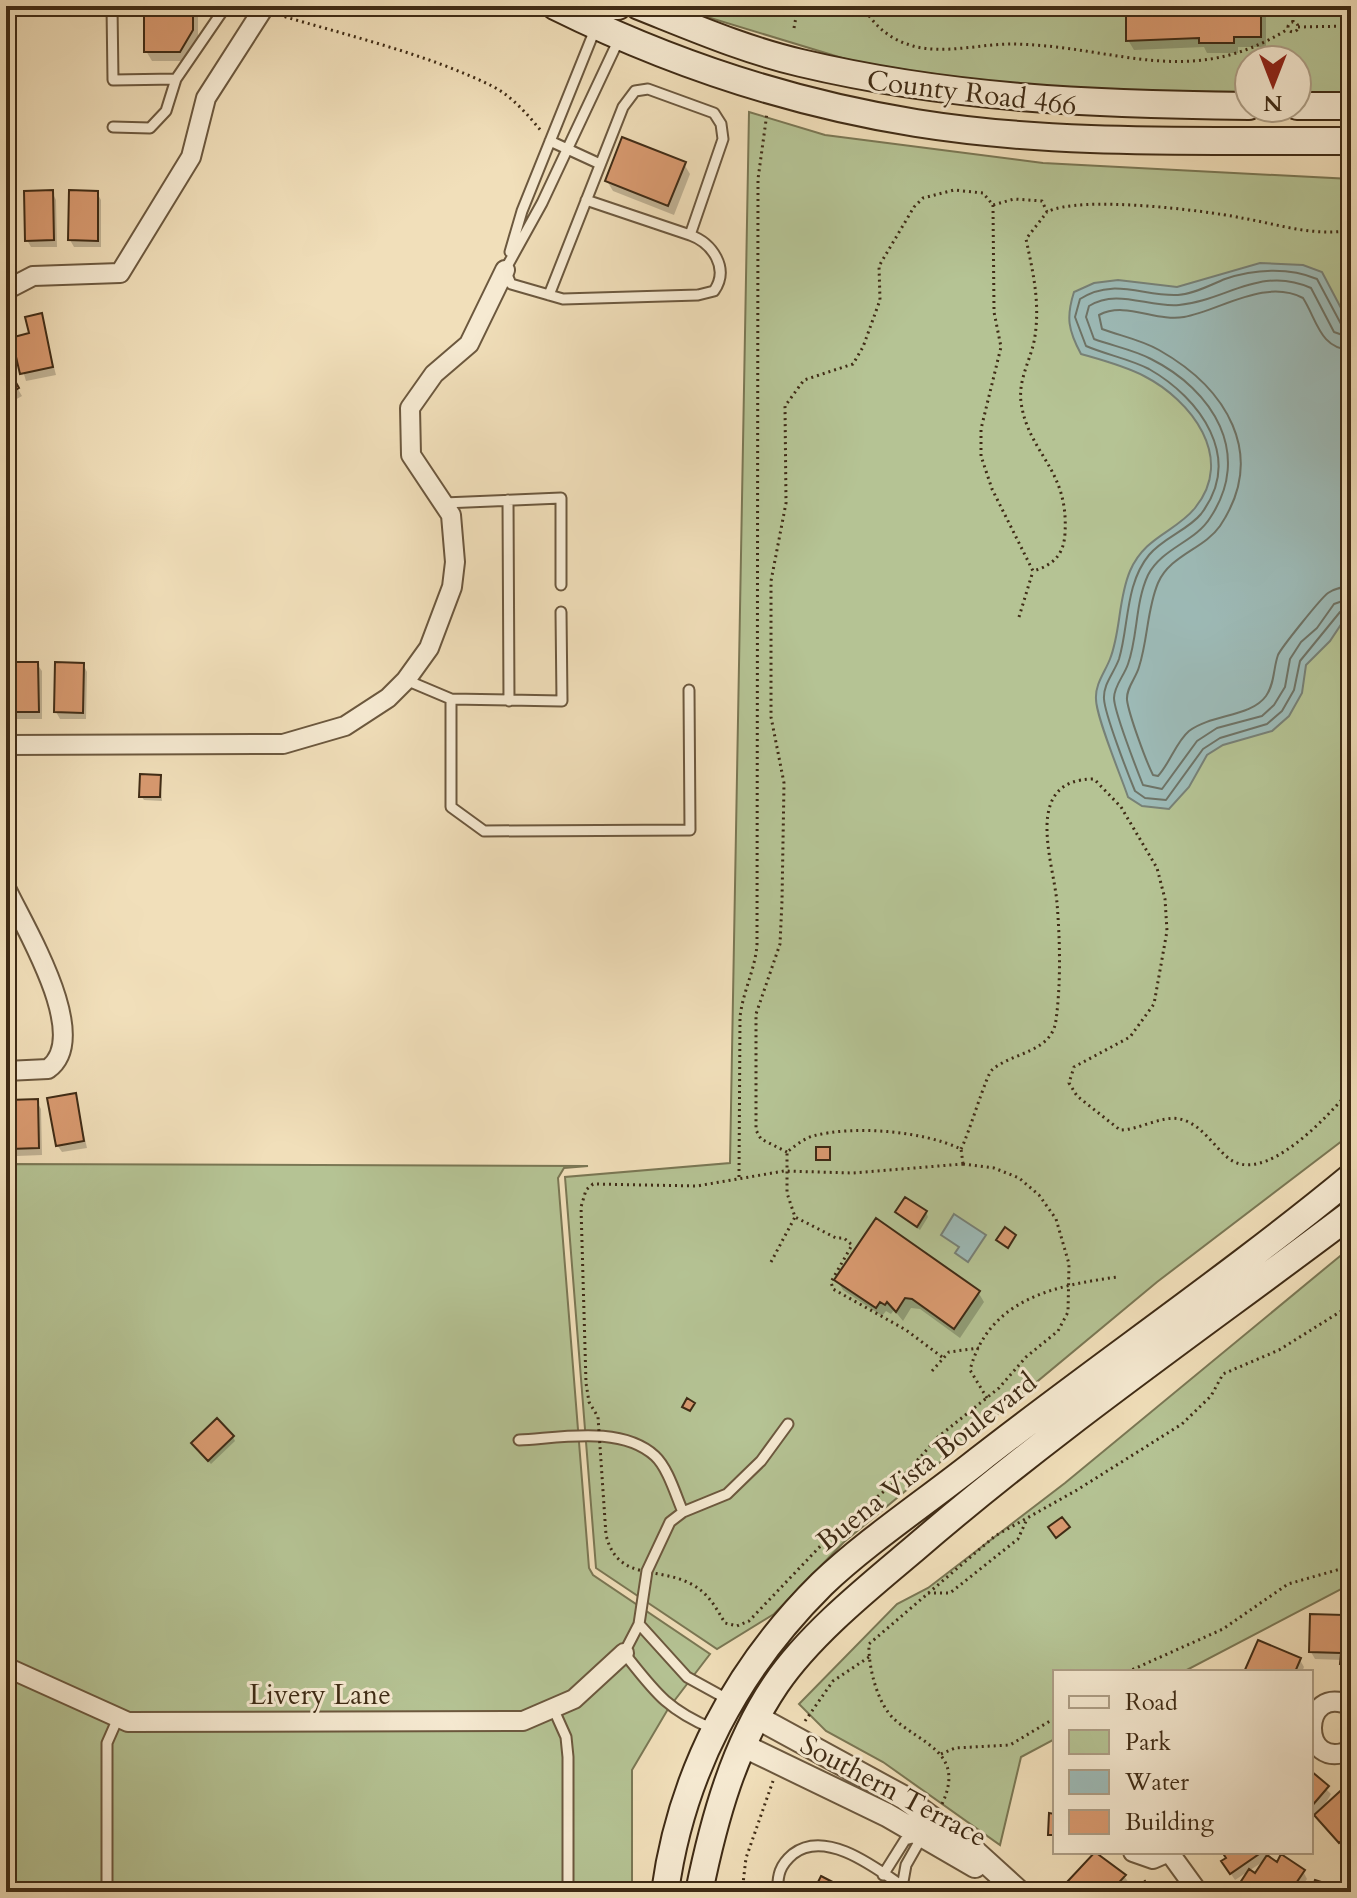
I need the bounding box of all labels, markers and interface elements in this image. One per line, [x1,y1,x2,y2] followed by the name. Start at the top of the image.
[1233,44,1313,124] north arrow
[865,61,1079,125] street label: County Road 466
[1263,88,1283,118] text: N
[809,1364,1045,1560] street label: Buena Vista Boulevard
[1053,1670,1313,1854] legend
[249,1676,391,1714] street label: Livery Lane
[1125,1686,1178,1719] text: Road
[794,1726,994,1856] street label: Southern Terrace
[1125,1726,1171,1759] text: Park
[1124,1766,1189,1799] text: Water
[1125,1806,1215,1839] text: Building

